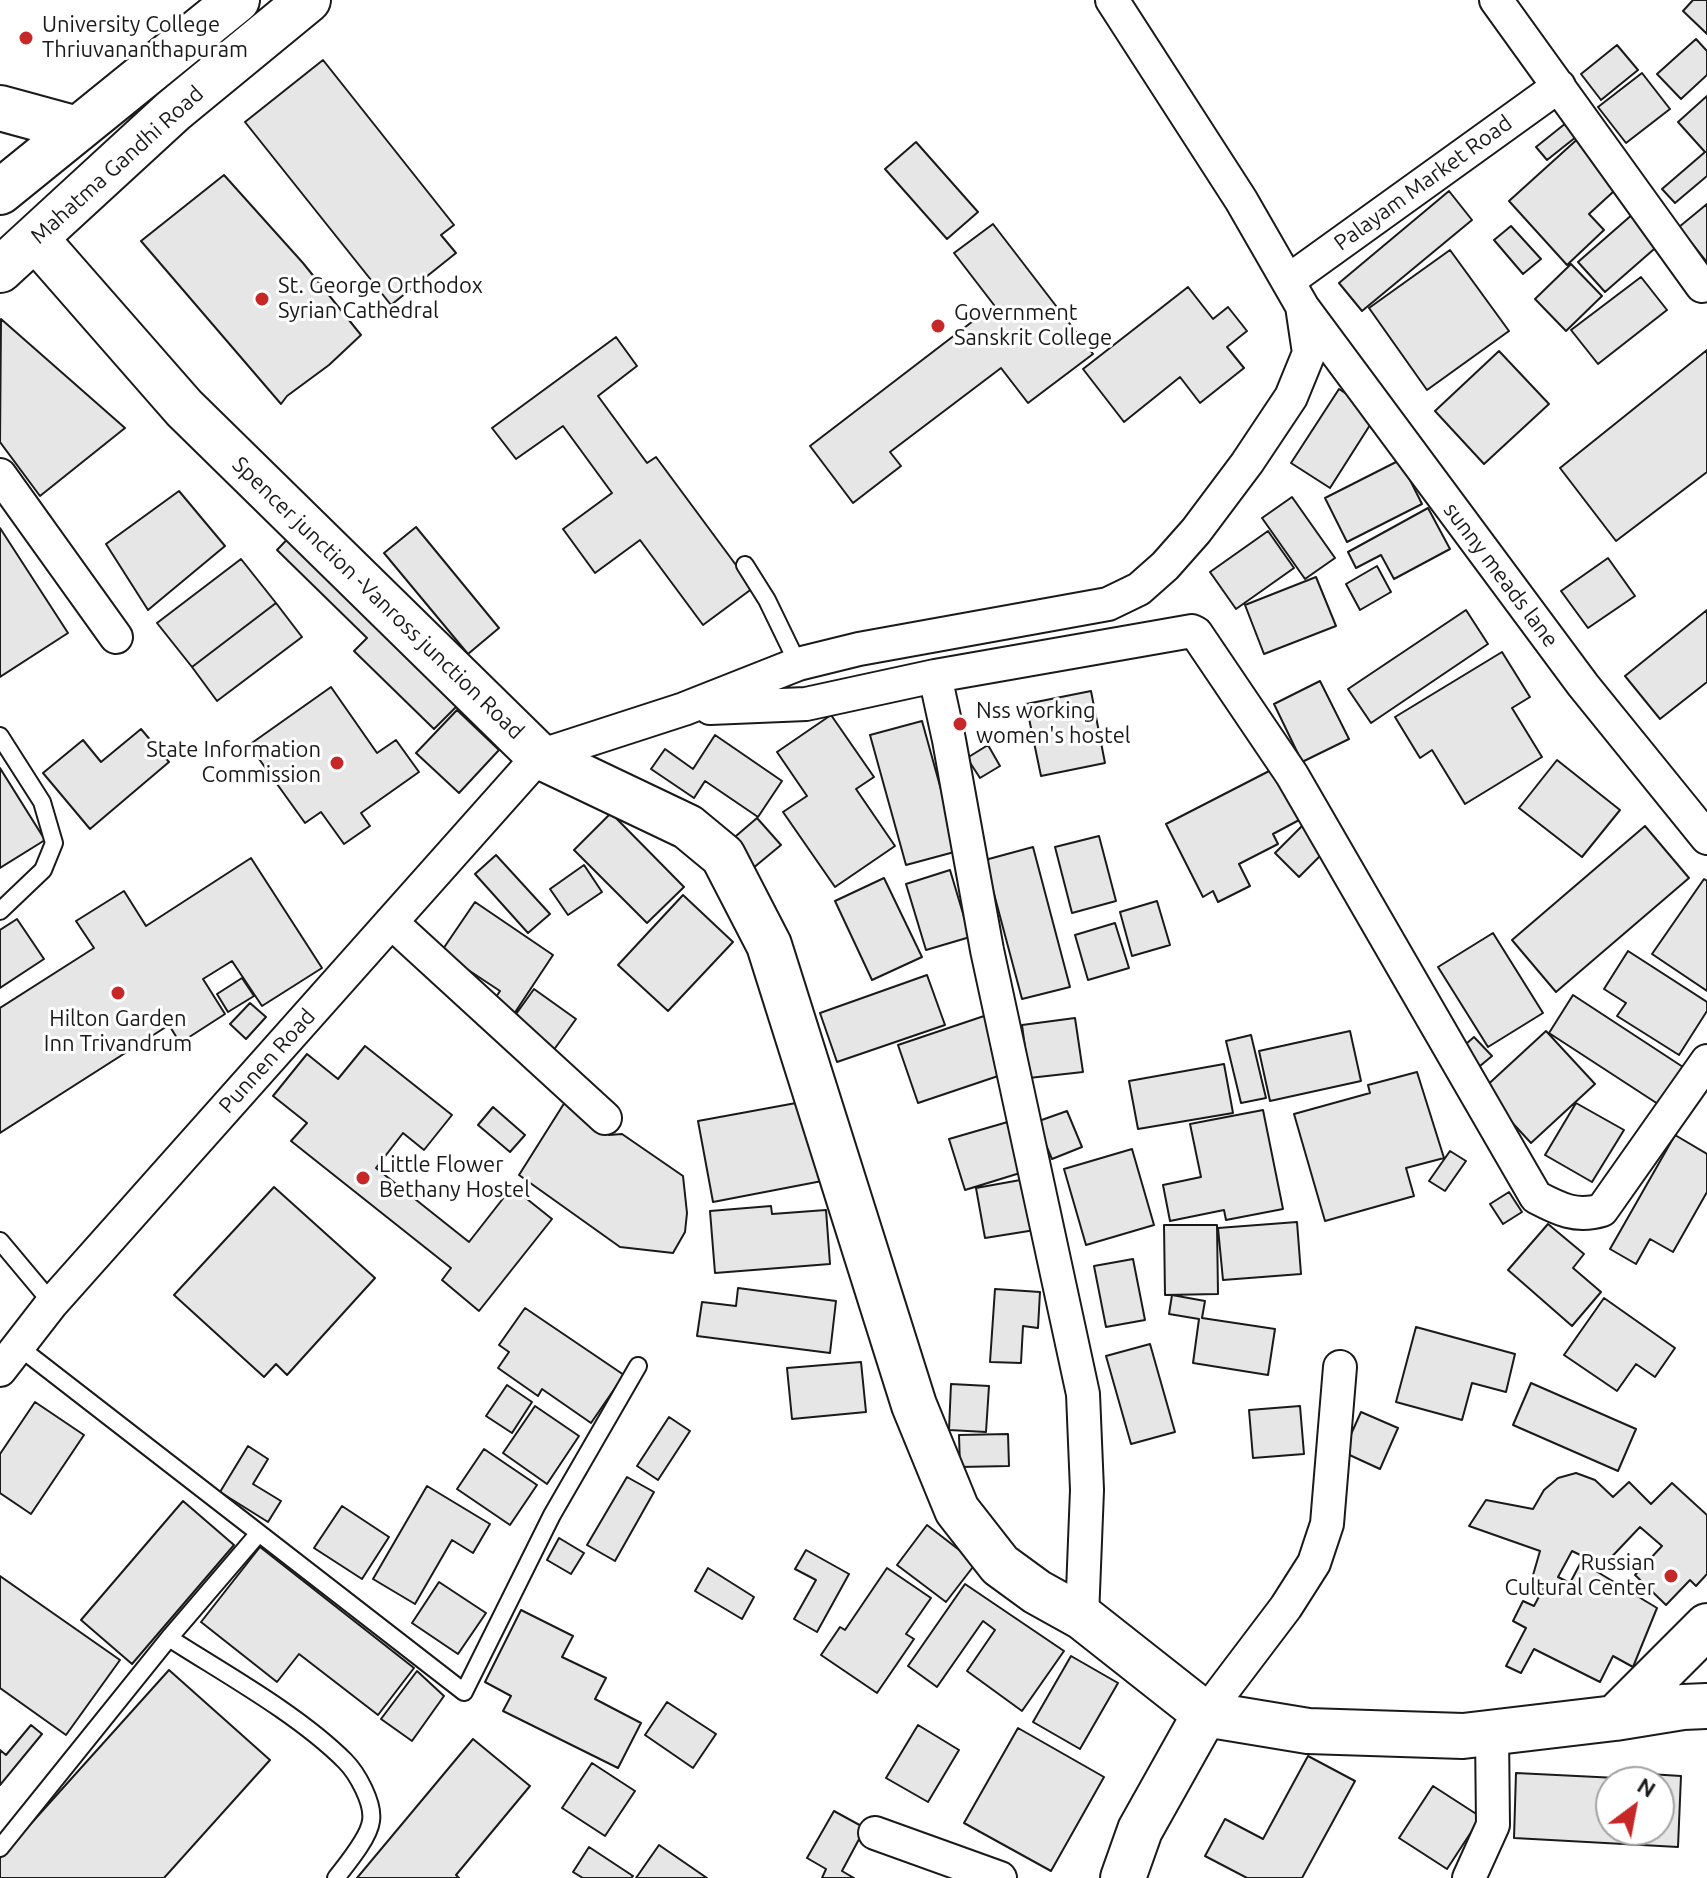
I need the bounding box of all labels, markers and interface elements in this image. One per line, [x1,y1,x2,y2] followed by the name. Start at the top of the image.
[42,12,248,64] place label: University College Thriuvananthapuram
[17,29,35,47] marker: University College Thriuvananthapuram
[25,80,209,250] street label: Mahatma Gandhi Road
[1329,110,1517,256] street label: Palayam Market Road
[278,273,483,324] place label: St. George Orthodox Syrian Cathedral
[253,290,271,308] marker: St. George Orthodox Syrian Cathedral
[954,300,1112,352] place label: Government Sanskrit College
[929,317,947,335] marker: Government Sanskrit College
[227,451,529,745] street label: Spencer junction -Vanross junction Road
[1438,497,1564,653] street label: sunny meads lane
[976,698,1131,750] place label: Nss working women's hostel
[951,715,969,733] marker: Nss working women's hostel
[146,737,321,788] place label: State Information Commission
[328,754,346,772] marker: State Information Commission
[109,984,127,1002] marker: Hilton Garden Inn Trivandrum
[213,1003,321,1119] street label: Punnen Road
[44,1006,192,1058] place label: Hilton Garden Inn Trivandrum
[379,1152,530,1204] place label: Little Flower Bethany Hostel
[354,1169,372,1187] marker: Little Flower Bethany Hostel
[1504,1550,1655,1602] place label: Russian Cultural Center
[1662,1567,1680,1585] marker: Russian Cultural Center
[1595,1766,1675,1846] north arrow
[1633,1772,1661,1802] text: N

